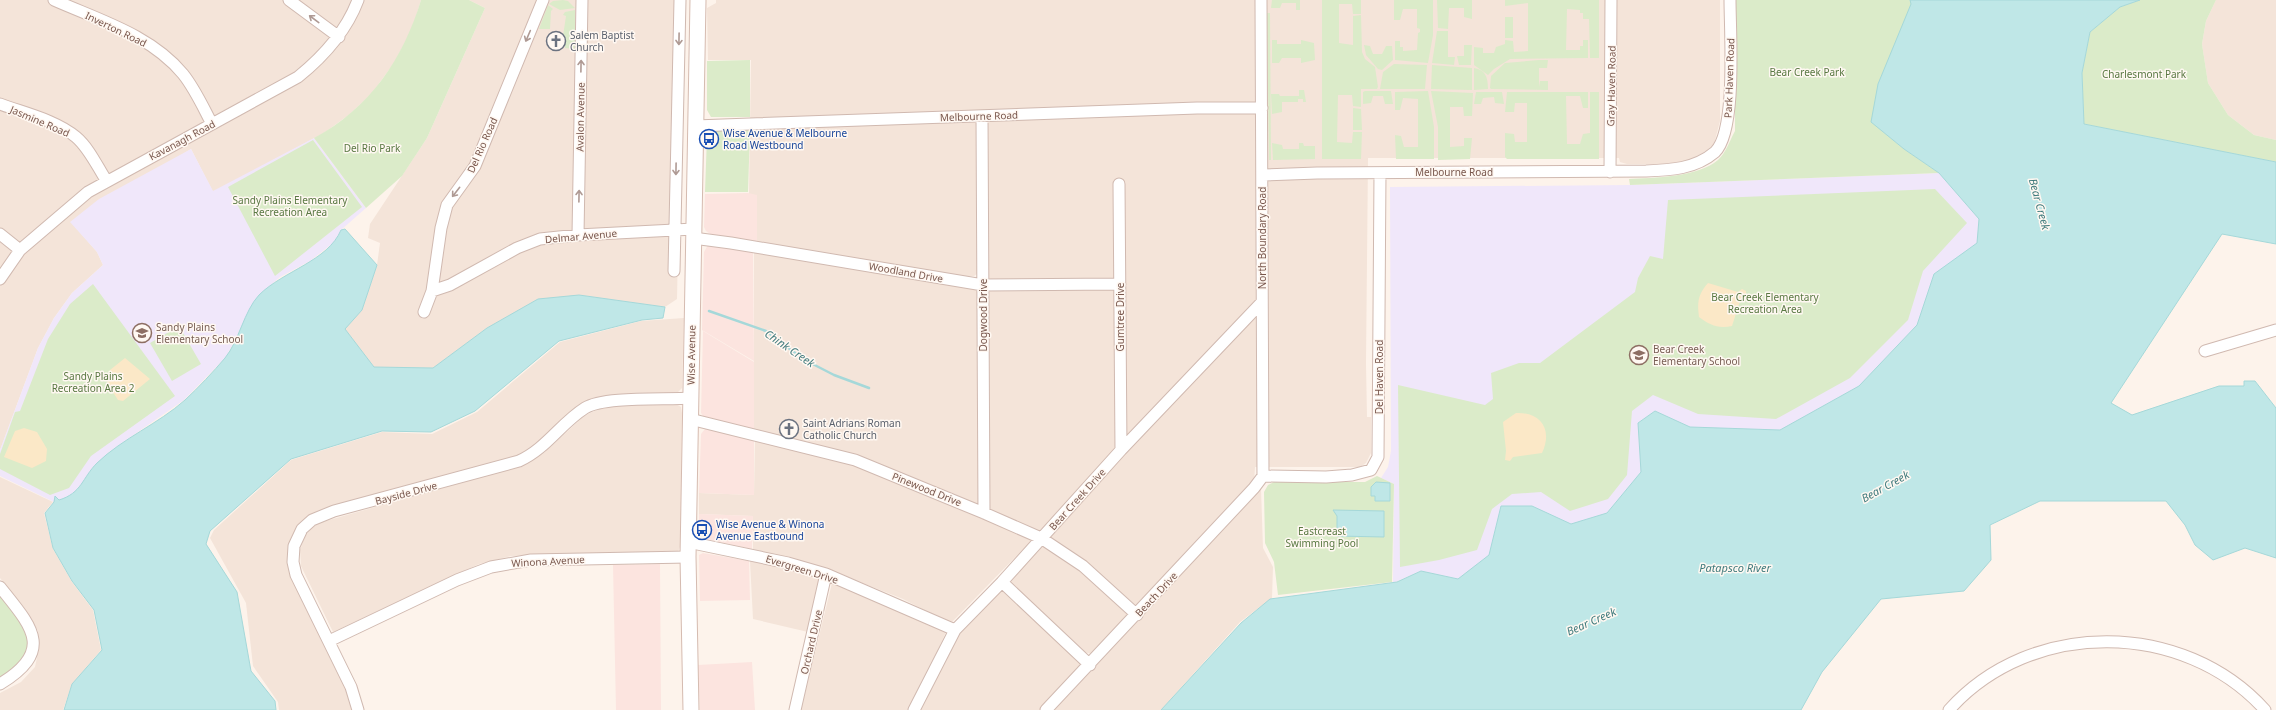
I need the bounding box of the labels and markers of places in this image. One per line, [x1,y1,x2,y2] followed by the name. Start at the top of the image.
[570,28,635,54] place label: Salem Baptist Church
[545,30,567,52] church icon: Salem Baptist Church
[723,126,848,152] place label: Wise Avenue & Melbourne Road Westbound
[698,128,720,150] bus stop icon: Wise Avenue & Melbourne Road Westbound
[156,320,243,346] place label: Sandy Plains Elementary School
[131,322,153,344] school or university icon: Sandy Plains Elementary School
[1653,342,1740,368] place label: Bear Creek Elementary School
[1628,344,1650,366] school or university icon: Bear Creek Elementary School
[803,416,901,442] place label: Saint Adrians Roman Catholic Church
[778,418,800,440] church icon: Saint Adrians Roman Catholic Church
[716,517,824,543] place label: Wise Avenue & Winona Avenue Eastbound
[691,519,713,541] bus stop icon: Wise Avenue & Winona Avenue Eastbound

